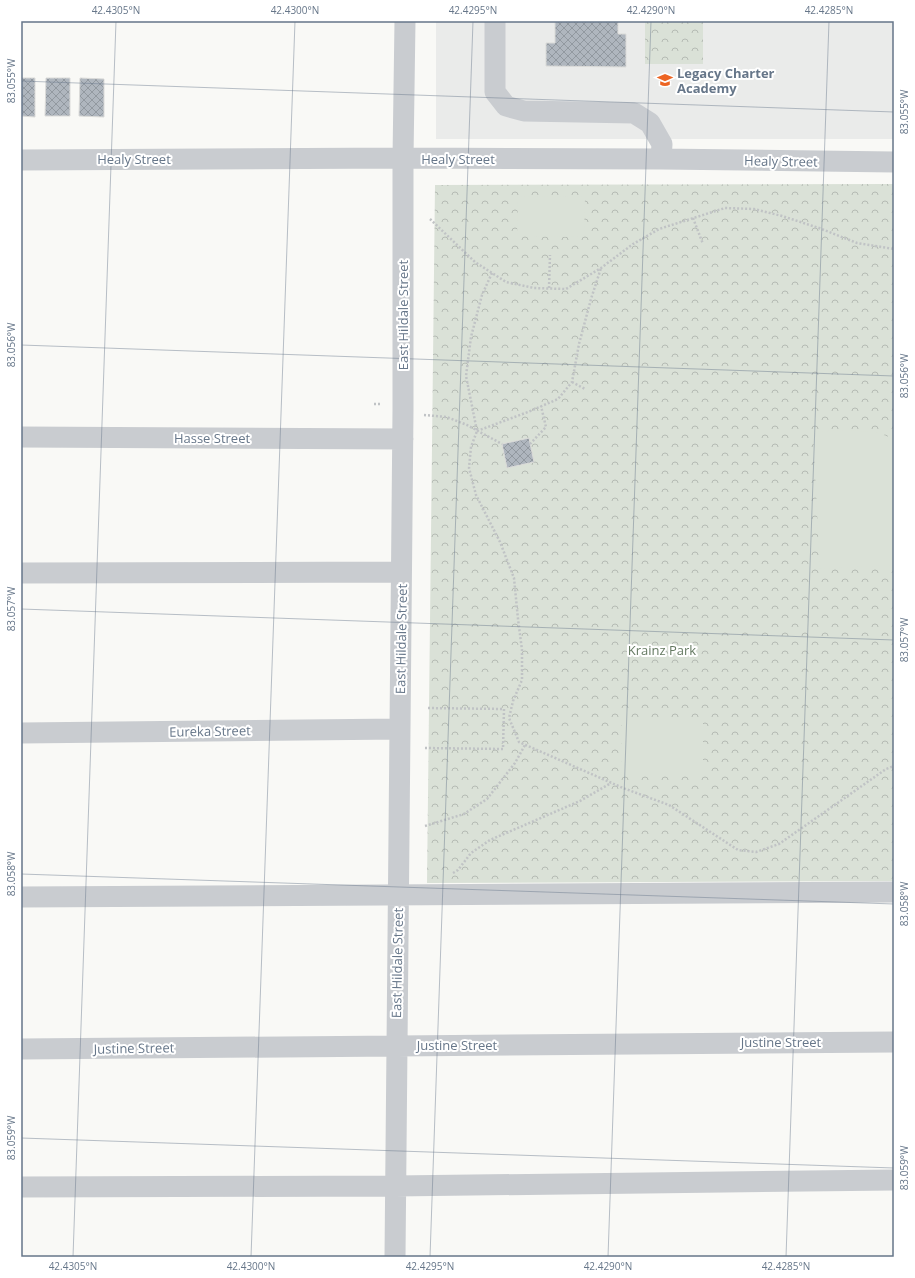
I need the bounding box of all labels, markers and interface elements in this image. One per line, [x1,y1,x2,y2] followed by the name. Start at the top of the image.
[92,3,140,17] text: 42.4305°N
[271,3,319,17] text: 42.4300°N
[449,3,497,17] text: 42.4295°N
[627,3,675,17] text: 42.4290°N
[805,3,853,17] text: 42.4285°N
[4,58,18,103] text: 83.055°W
[677,64,775,97] place label: Legacy Charter Academy
[656,71,674,89] school or university icon: Legacy Charter Academy
[897,89,911,134] text: 83.055°W
[97,150,171,168] street label: Healy Street
[421,150,495,168] street label: Healy Street
[744,151,818,171] street label: Healy Street
[394,260,412,370] street label: East Hildale Street
[4,322,18,367] text: 83.056°W
[897,353,911,398] text: 83.056°W
[174,429,250,447] street label: Hasse Street
[391,583,411,694] street label: East Hildale Street
[4,586,18,631] text: 83.057°W
[897,617,911,662] text: 83.057°W
[628,641,696,659] park label: Krainz Park
[169,721,251,741] street label: Eureka Street
[4,851,18,896] text: 83.058°W
[897,881,911,926] text: 83.058°W
[387,907,407,1018] street label: East Hildale Street
[739,1033,822,1051] street label: Justine Street
[415,1036,498,1054] street label: Justine Street
[92,1038,175,1058] street label: Justine Street
[4,1115,18,1160] text: 83.059°W
[897,1145,911,1190] text: 83.059°W
[49,1259,97,1273] text: 42.4305°N
[227,1259,275,1273] text: 42.4300°N
[406,1259,454,1273] text: 42.4295°N
[584,1259,632,1273] text: 42.4290°N
[762,1259,810,1273] text: 42.4285°N

